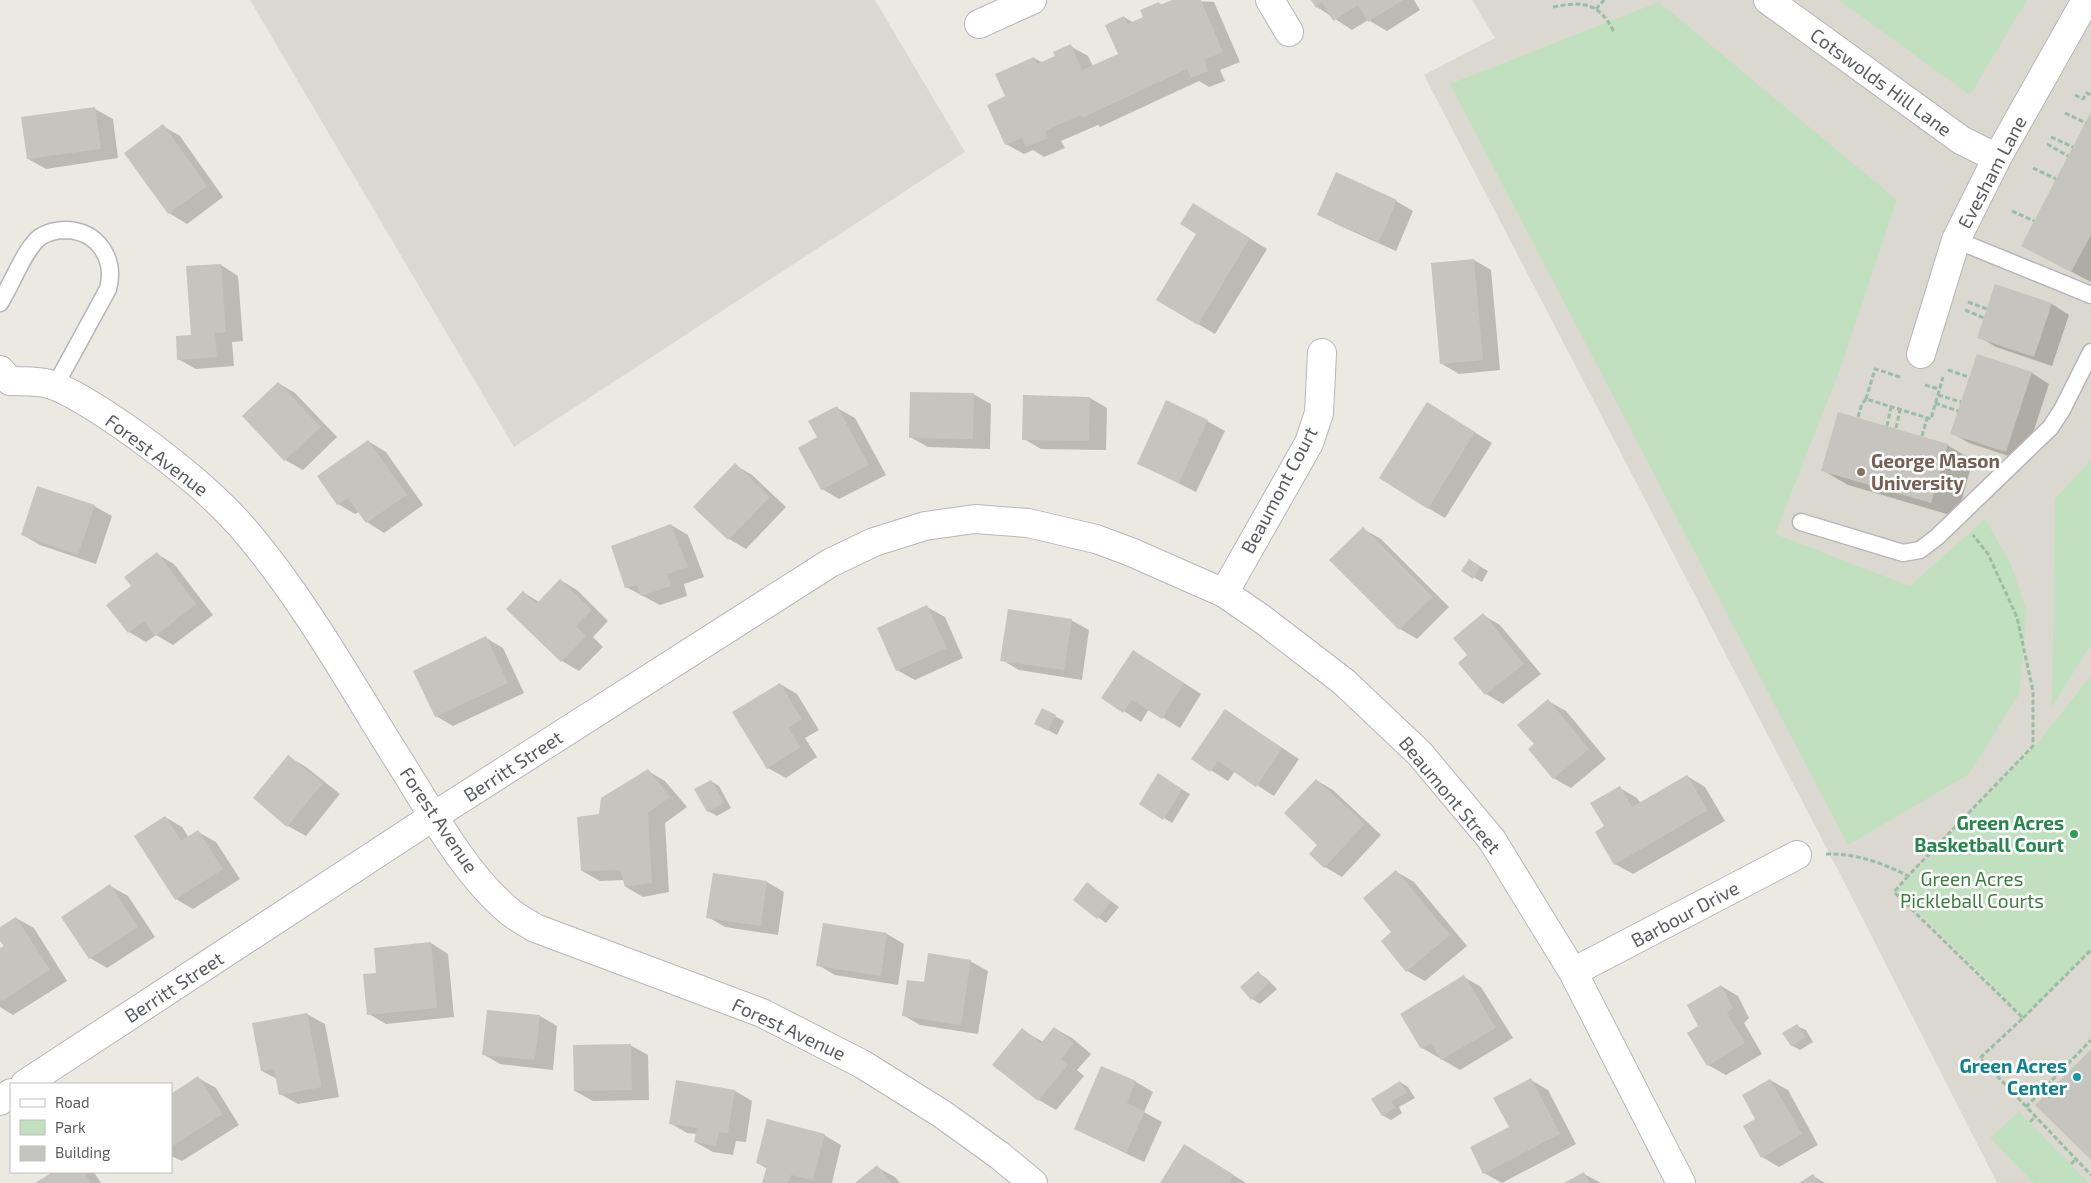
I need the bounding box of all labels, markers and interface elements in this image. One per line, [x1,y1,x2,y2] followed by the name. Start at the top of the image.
[1806,23,1956,141] street label: Cotswolds Hill Lane
[1952,112,2031,232] street label: Evesham Lane
[101,409,213,501] street label: Forest Avenue
[1235,422,1322,557] street label: Beaumont Court
[1871,449,2000,495] place label: George Mason University
[1855,466,1867,478] marker: George Mason University
[459,725,567,806] street label: Berritt Street
[1395,731,1506,858] street label: Beaumont Street
[396,762,483,877] street label: Forest Avenue
[1914,811,2064,856] place label: Green Acres Basketball Court
[2068,828,2080,840] marker: Green Acres Basketball Court
[1900,867,2044,912] park label: Green Acres Pickleball Courts
[1627,876,1743,952] street label: Barbour Drive
[120,946,228,1027] street label: Berritt Street
[729,992,850,1065] street label: Forest Avenue
[1959,1054,2067,1099] place label: Green Acres Center
[2071,1071,2083,1083] marker: Green Acres Center
[10,1083,172,1173] legend
[55,1093,90,1111] text: Road
[55,1118,86,1136] text: Park
[55,1143,111,1161] text: Building

